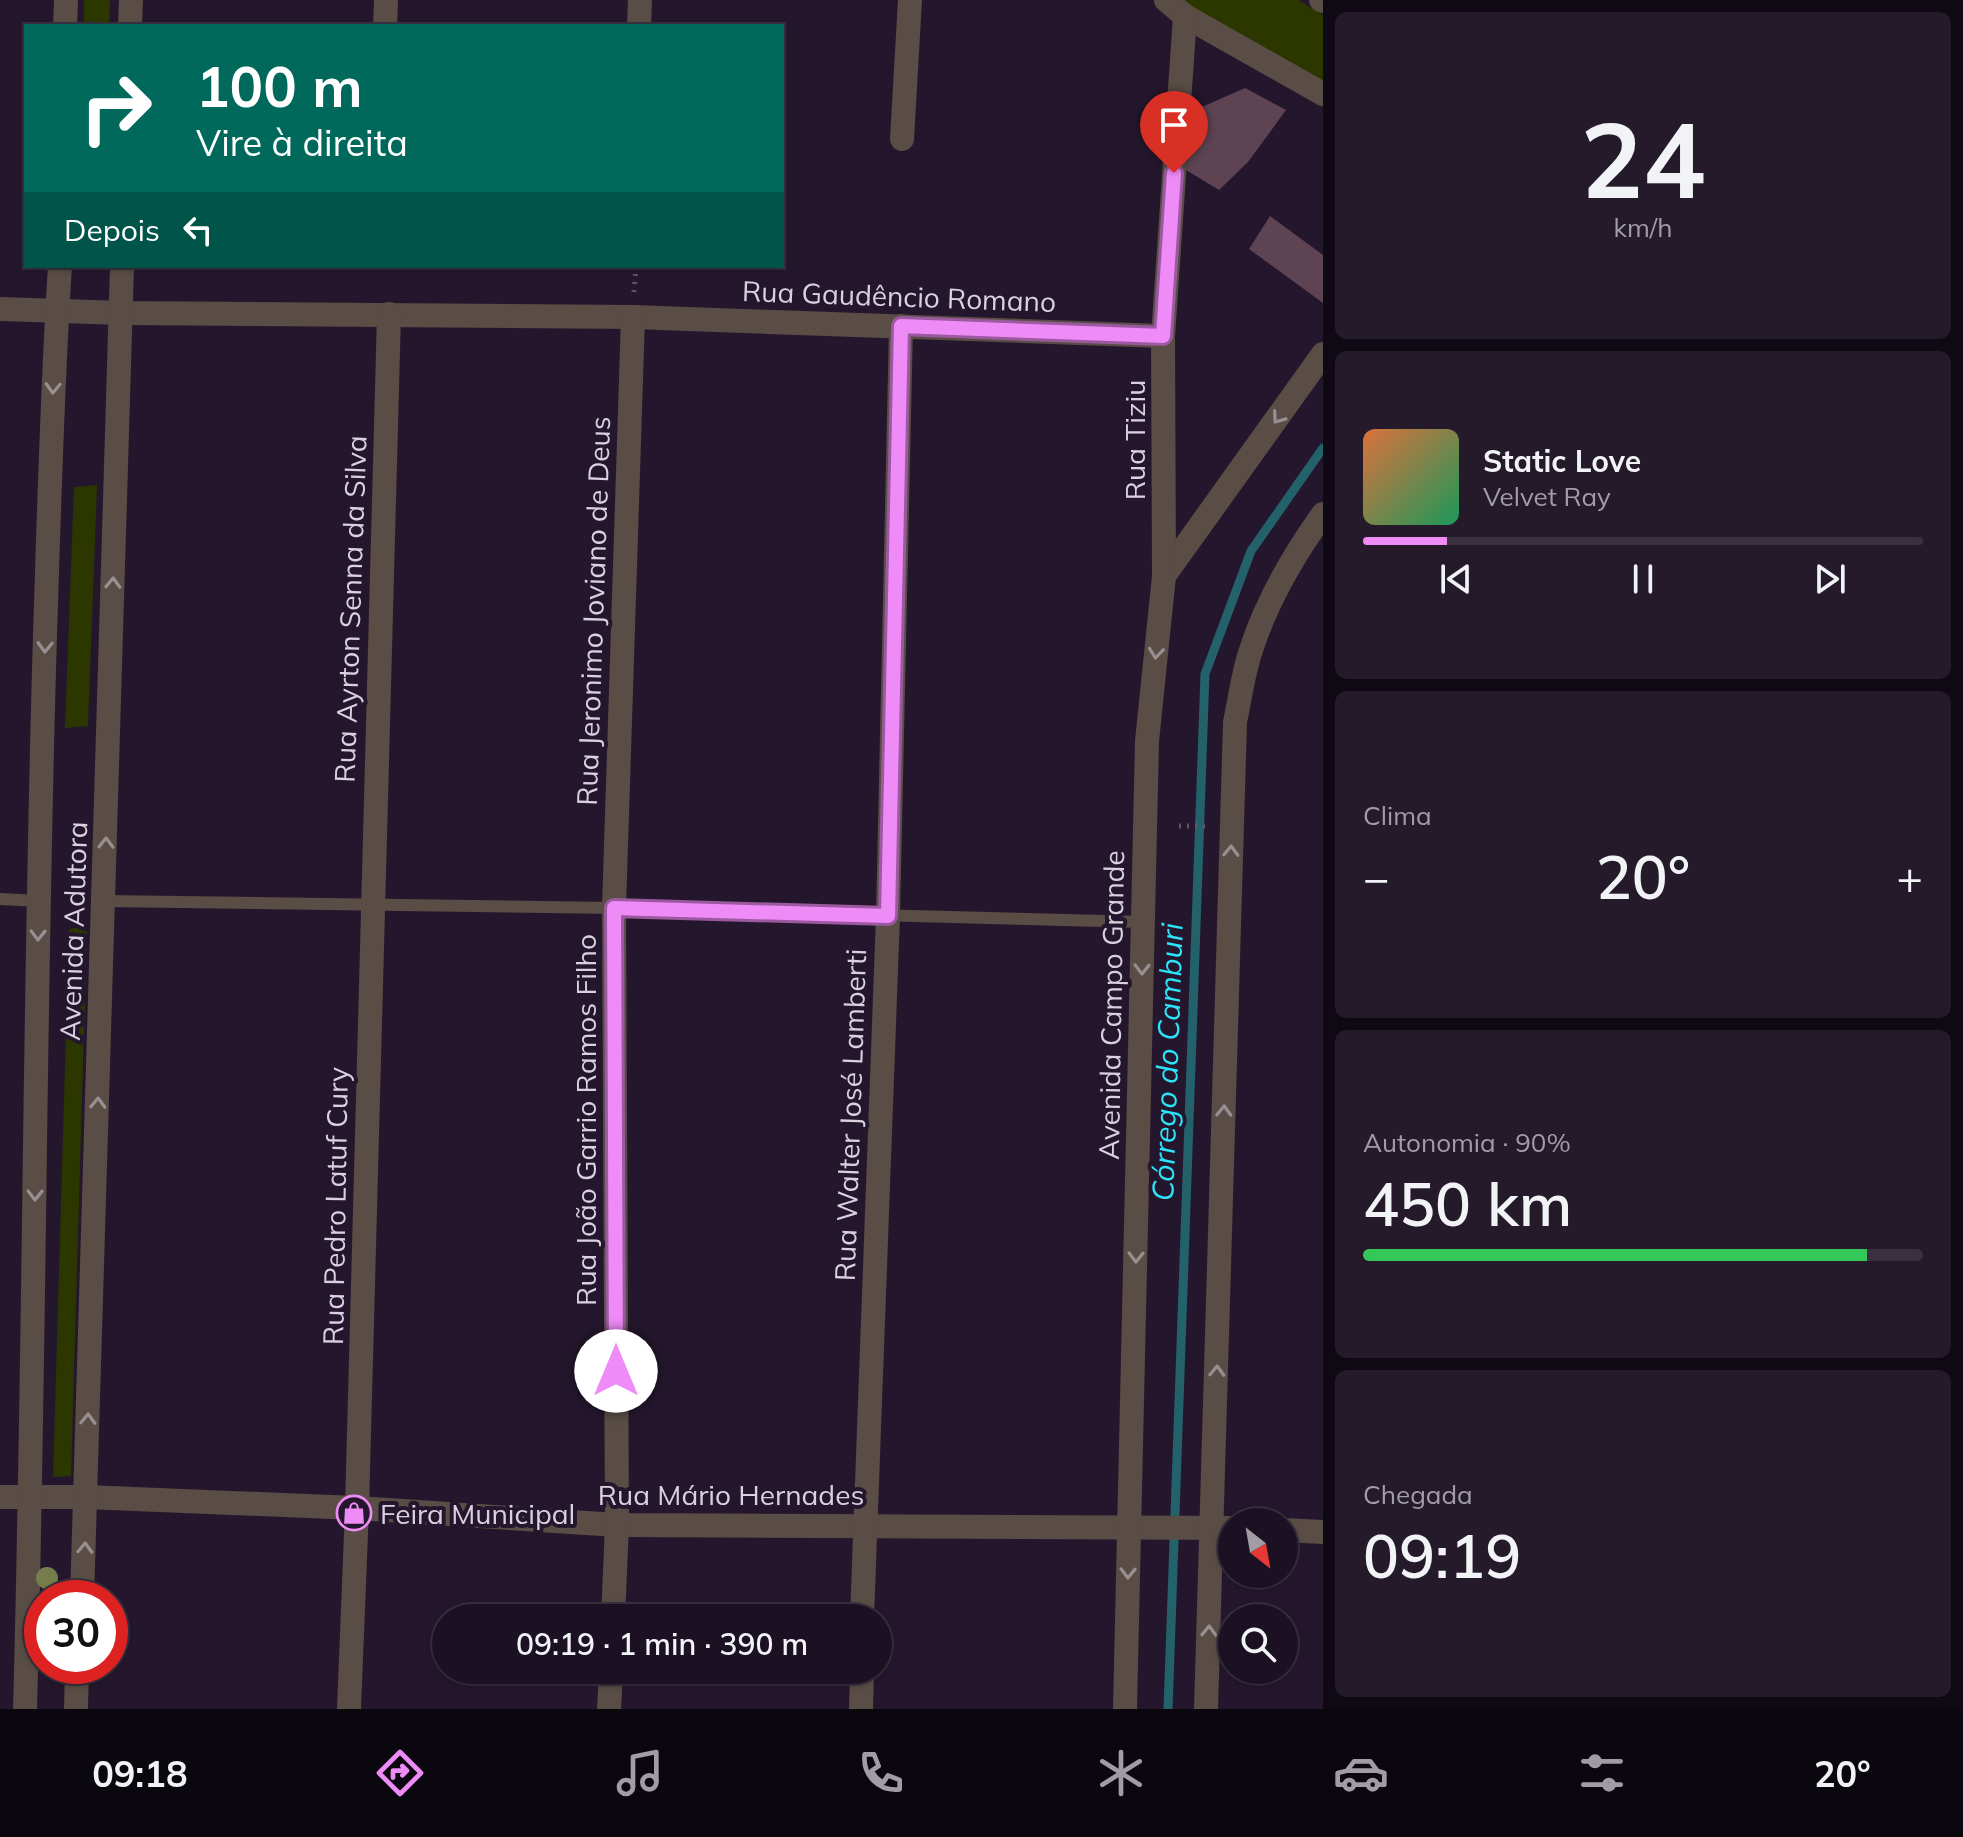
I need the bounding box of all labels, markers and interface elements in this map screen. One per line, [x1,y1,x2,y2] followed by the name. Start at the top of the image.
[196,51,363,121] text: 100 m
[64,56,168,160] icon: right
[1140,91,1208,173] pin
[1581,93,1705,224] text: 24
[1152,103,1196,147] icon: arrive
[196,120,408,165] text: Vire à direita
[176,208,220,252] icon: left
[64,211,160,249] text: Depois
[1614,211,1672,244] text: km/h
[741,273,1057,319] street label: Rua Gaudêncio Romano
[1117,380,1152,500] street label: Rua Tiziu
[44,382,62,394] one-way arrow
[1273,409,1287,423] one-way arrow
[569,416,617,806] street label: Rua Jeronimo Joviano de Deus
[326,435,374,783] street label: Rua Ayrton Senna da Silva
[1483,442,1641,480] text: Static Love
[1483,480,1611,513] text: Velvet Ray
[1434,557,1478,601] icon: previous
[1621,557,1665,601] icon: pause
[1808,557,1852,601] icon: next
[104,576,121,589] one-way arrow
[36,641,54,654] one-way arrow
[1148,647,1165,660] one-way arrow
[1363,799,1432,832] text: Clima
[52,821,94,1041] street label: Avenida Adutora
[97,836,114,849] one-way arrow
[1596,839,1690,914] text: 20°
[1223,844,1240,857] one-way arrow
[1091,850,1131,1160] street label: Avenida Campo Grande
[1363,850,1389,905] text: −
[1897,850,1923,905] text: +
[1143,921,1191,1202] water label: Córrego do Camburi
[30,929,47,942] one-way arrow
[568,934,603,1306] street label: Rua João Garrio Ramos Filho
[827,948,873,1282] street label: Rua Walter José Lamberti
[1134,963,1151,976] one-way arrow
[315,1066,355,1345] street label: Rua Pedro Latuf Cury
[90,1096,107,1109] one-way arrow
[1216,1104,1233,1117] one-way arrow
[1363,1126,1571,1159] text: Autonomia · 90%
[1363,1166,1572,1241] text: 450 km
[26,1189,44,1202] one-way arrow
[1127,1251,1144,1264] one-way arrow
[574,1329,658,1413] position arrow
[1208,1364,1226,1377] one-way arrow
[80,1412,97,1425] one-way arrow
[598,1477,864,1512] street label: Rua Mário Hernades
[1363,1478,1473,1511] text: Chegada
[335,1494,373,1532] shop icon: Feira Municipal
[380,1496,575,1531] place label: Feira Municipal
[1218,1508,1298,1588] north arrow
[1218,1508,1298,1684] map controls
[1363,1518,1521,1593] text: 09:19
[76,1541,93,1554] one-way arrow
[1120,1567,1137,1580] one-way arrow
[24,1580,128,1684] speed limit sign: 30
[1218,1604,1298,1684] button: search
[1200,1624,1217,1637] one-way arrow
[516,1625,808,1663] text: 09:19 · 1 min · 390 m
[372,1745,428,1801] icon: directions
[612,1745,668,1801] icon: music
[853,1745,909,1801] icon: phone
[1093,1745,1149,1801] icon: climate
[1333,1745,1389,1801] icon: car
[1574,1745,1630,1801] icon: filters
[92,1751,188,1796] text: 09:18
[1814,1751,1871,1796] text: 20°

